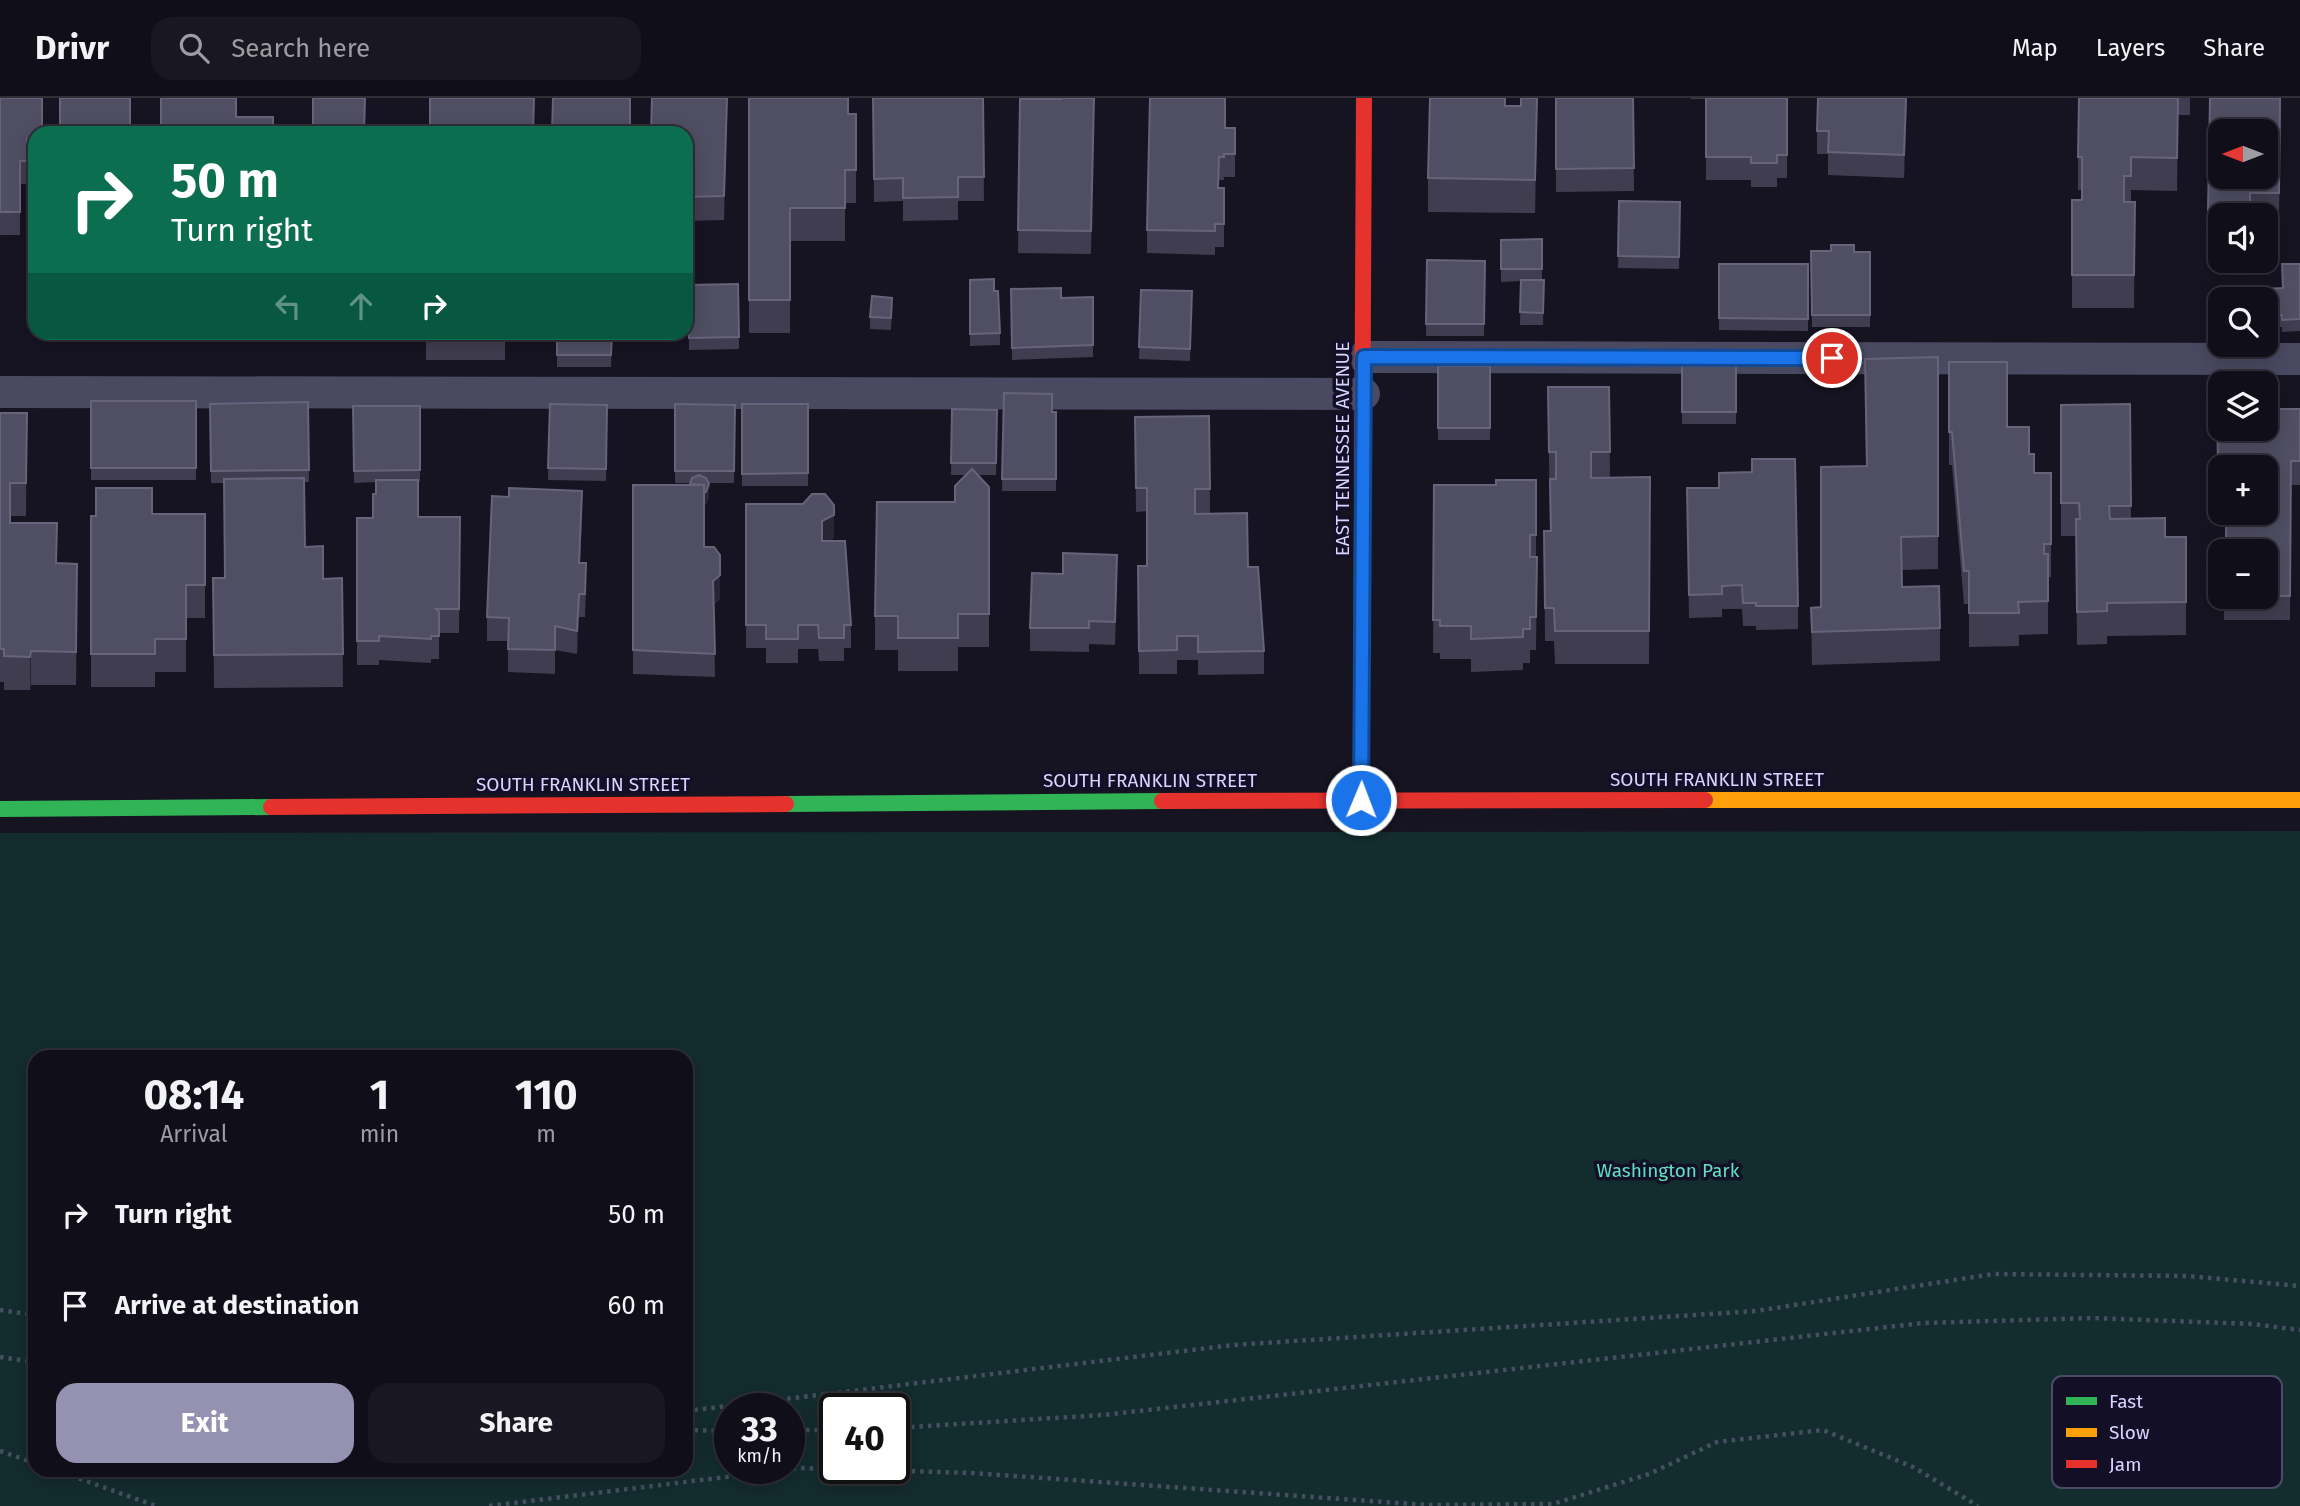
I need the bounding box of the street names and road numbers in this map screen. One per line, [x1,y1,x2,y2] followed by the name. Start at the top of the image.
[1331,342,1354,556] street label: EAST TENNESSEE AVENUE
[1610,768,1824,791] street label: SOUTH FRANKLIN STREET
[1043,769,1257,792] street label: SOUTH FRANKLIN STREET
[476,773,690,796] street label: SOUTH FRANKLIN STREET

